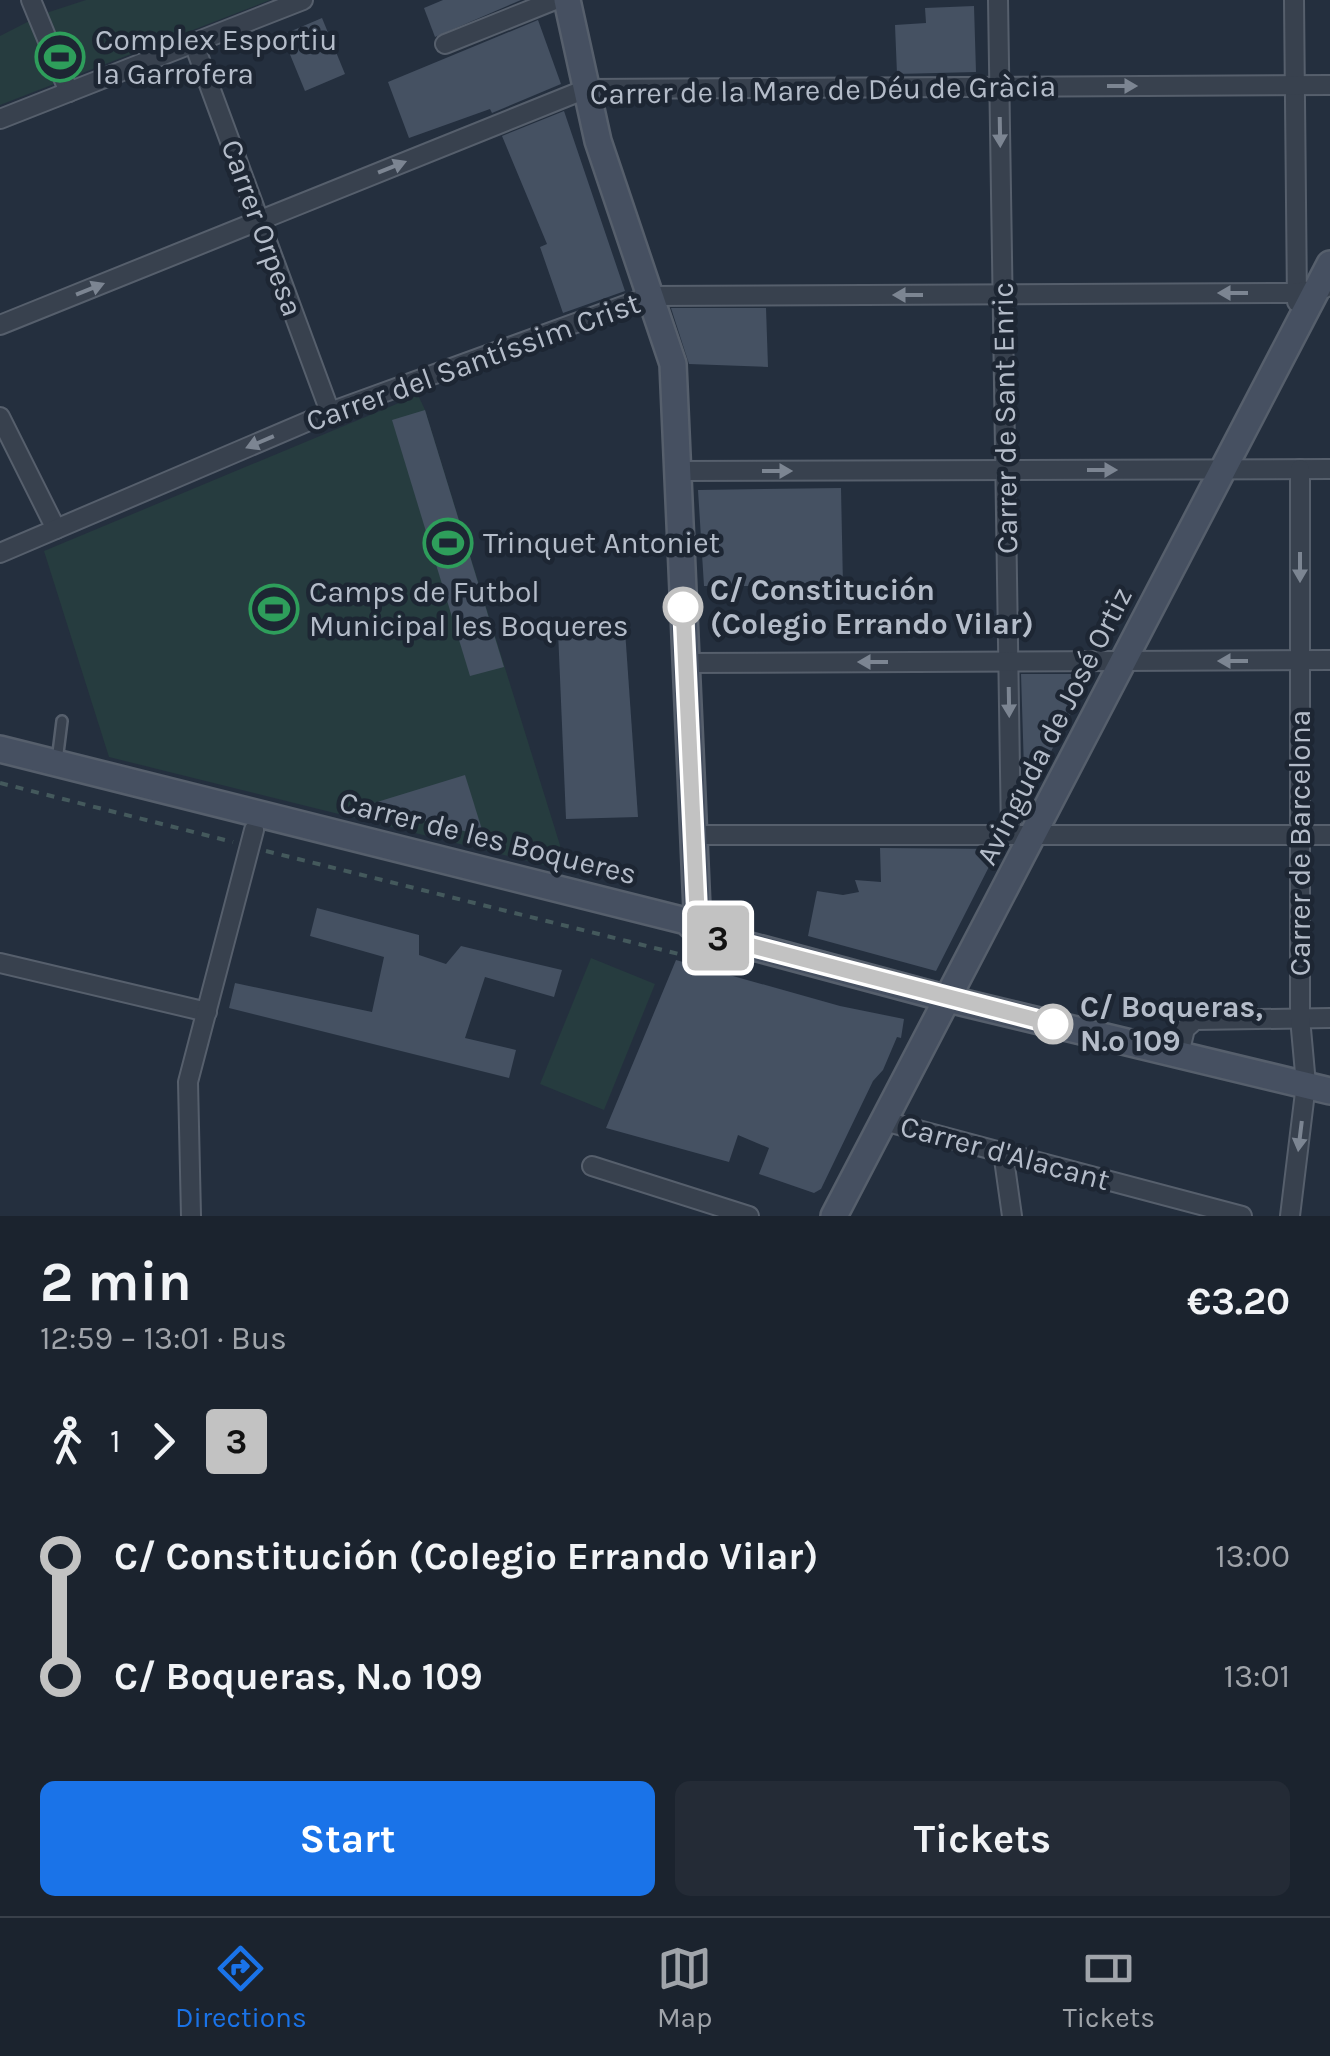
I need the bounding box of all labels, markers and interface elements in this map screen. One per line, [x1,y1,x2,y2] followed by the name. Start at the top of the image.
[95,22,337,92] place label: Complex Esportiu la Garrofera
[34,31,86,83] sports icon: Complex Esportiu la Garrofera
[590,68,1056,112] street label: Carrer de la Mare de Déu de Gràcia
[1106,78,1138,94] one-way arrow
[992,117,1008,149] one-way arrow
[213,135,311,321] street label: Carrer Orpesa
[377,159,407,175] one-way arrow
[76,280,106,296] one-way arrow
[985,282,1025,554] street label: Carrer de Sant Enric
[301,285,645,439] street label: Carrer del Santíssim Crist
[1217,285,1249,301] one-way arrow
[892,287,924,303] one-way arrow
[245,434,275,450] one-way arrow
[1086,462,1118,478] one-way arrow
[761,463,793,479] one-way arrow
[422,517,474,569] sports icon: Trinquet Antoniet
[483,525,720,561] place label: Trinquet Antoniet
[1292,551,1308,583] one-way arrow
[710,572,1034,642] place label: C/ Constitución (Colegio Errando Vilar)
[309,574,628,644] place label: Camps de Futbol Municipal les Boqueres
[968,581,1140,871] street label: Avinguda de José Ortiz
[248,583,300,635] sports icon: Camps de Futbol Municipal les Boqueres
[664,588,702,626] marker: C/ Constitución (Colegio Errando Vilar)
[1216,653,1248,669] one-way arrow
[856,654,888,670] one-way arrow
[1002,687,1018,719] one-way arrow
[1282,710,1318,976] street label: Carrer de Barcelona
[336,784,640,892] street label: Carrer de les Boqueres
[686,906,750,970] line badge: 3
[707,918,729,959] text: 3
[1080,989,1263,1059] place label: C/ Boqueras, N.º 109
[1034,1005,1072,1043] marker: C/ Boqueras, N.º 109
[896,1108,1114,1198] street label: Carrer d'Alacant
[1291,1121,1307,1152] one-way arrow
[40,1250,192,1314] text: 2 min
[1187,1279,1290,1324] text: €3.20
[40,1320,287,1357] text: 12:59 – 13:01 · Bus
[40,1414,95,1469] icon: walk
[136,1414,191,1469] icon: forward
[226,1421,247,1462] text: 3
[110,1423,121,1460] text: 1
[114,1534,818,1579] text: C/ Constitución (Colegio Errando Vilar)
[1215,1538,1290,1575] text: 13:00
[114,1654,483,1699] text: C/ Boqueras, N.º 109
[1224,1658,1290,1695] text: 13:01
[40,1781,655,1896] button: Start
[675,1781,1290,1896] button: Tickets
[175,1941,307,2034] tab: Directions
[657,1941,712,2034] tab: Map
[1063,1941,1155,2034] tab: Tickets

